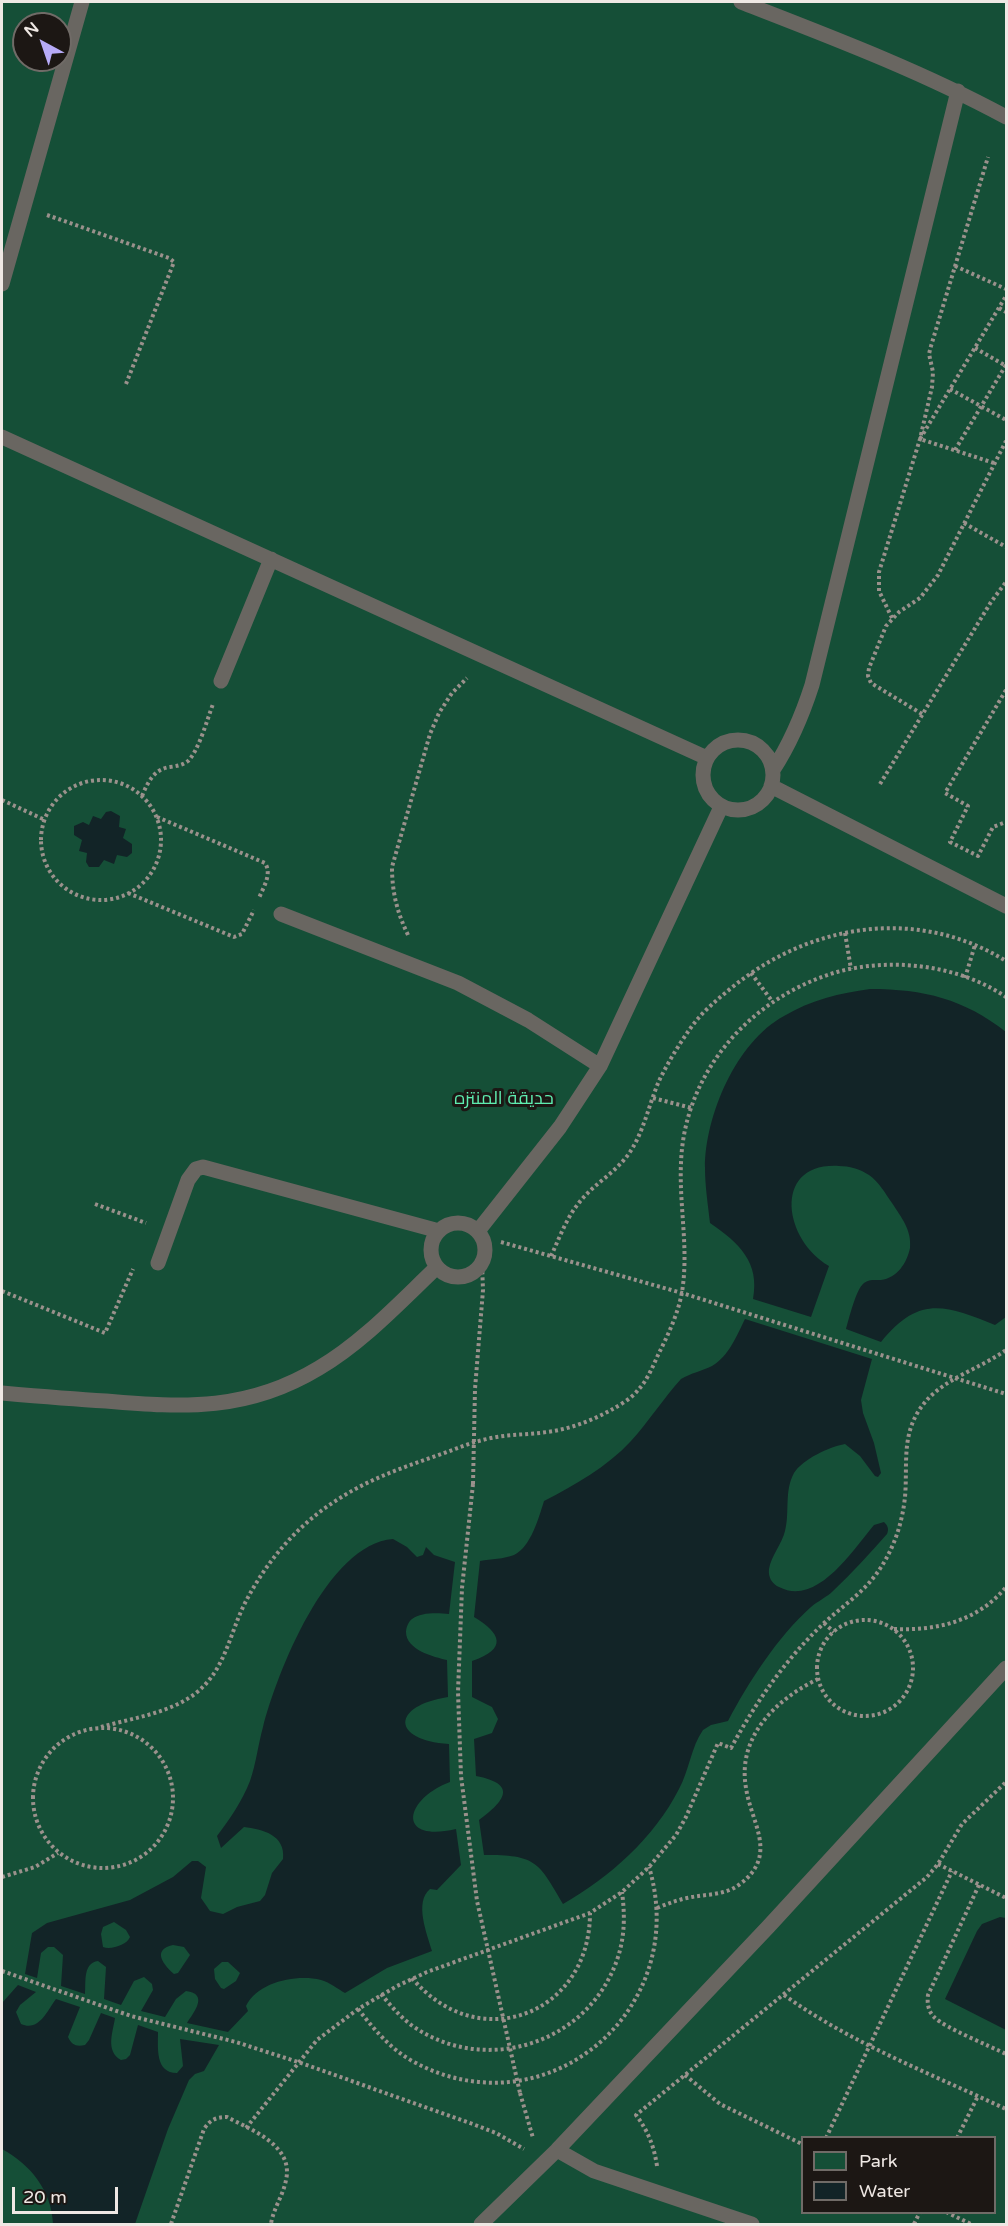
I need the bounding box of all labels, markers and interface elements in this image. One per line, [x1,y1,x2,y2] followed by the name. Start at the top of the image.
[12,12,72,72] north arrow
[20,18,43,42] text: N
[454,1088,554,1110] park label: حديقة المنتزه
[801,2136,996,2214] legend
[859,2150,897,2172] text: Park
[15,2175,122,2213] scale bar
[859,2180,910,2202] text: Water
[23,2186,67,2208] text: 20 m

